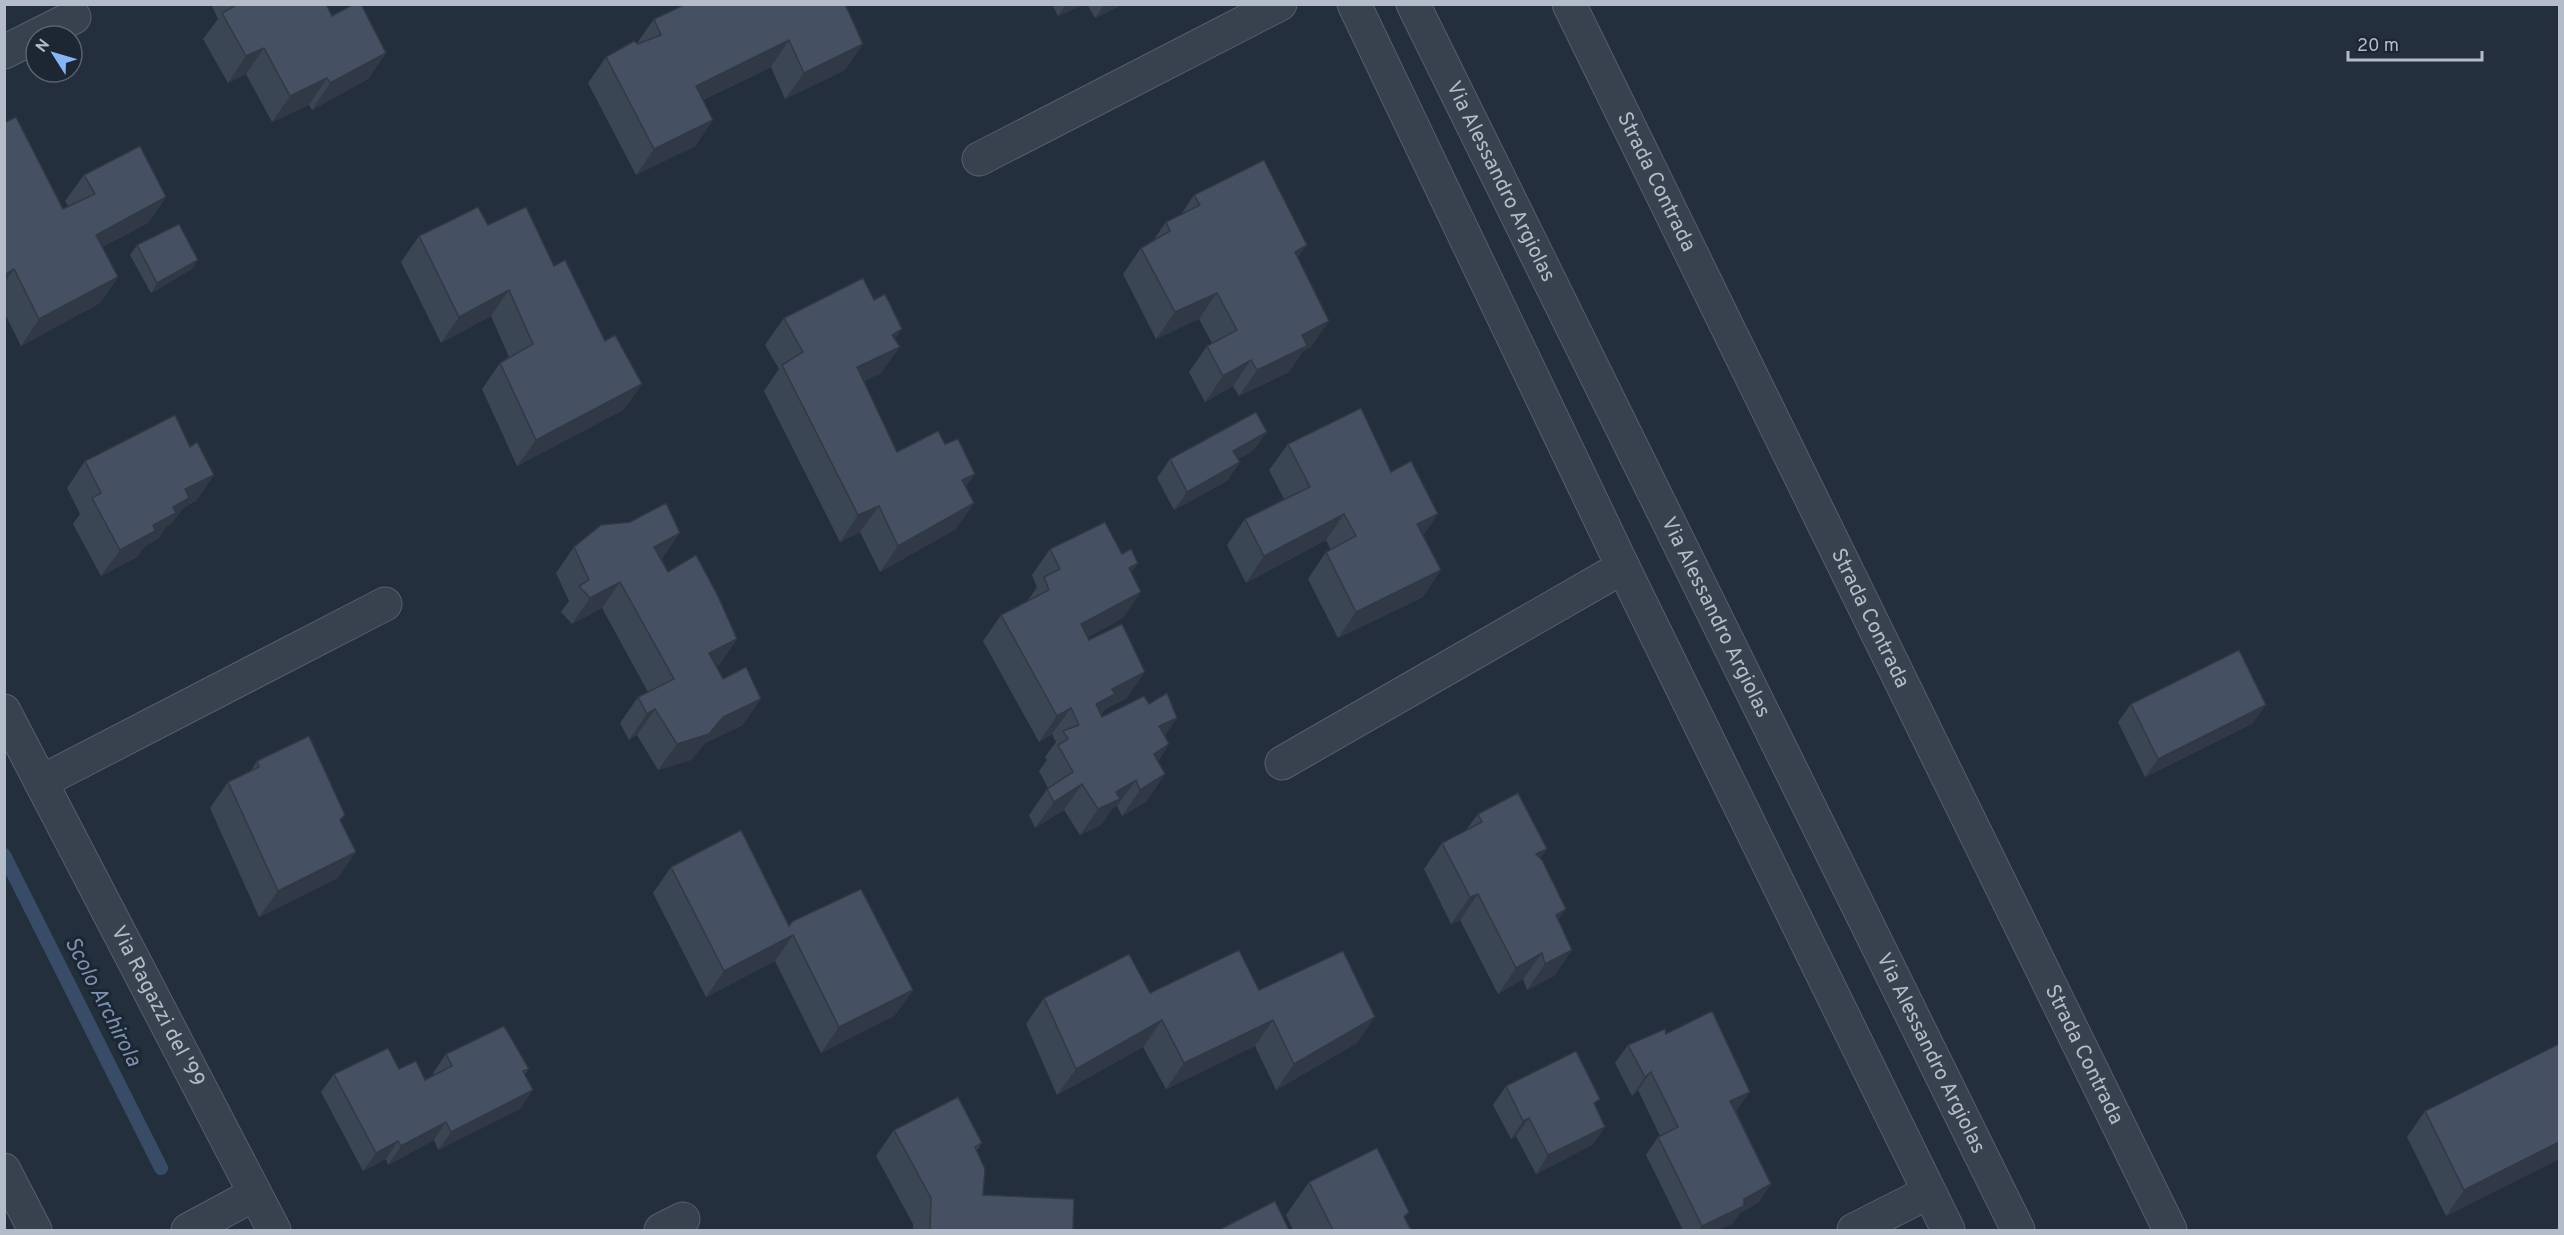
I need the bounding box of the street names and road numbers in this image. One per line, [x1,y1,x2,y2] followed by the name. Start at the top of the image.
[1440,77,1562,286] street label: Via Alessandro Argiolas
[1611,107,1702,256] street label: Strada Contrada
[1655,513,1777,722] street label: Via Alessandro Argiolas
[1824,544,1916,693] street label: Strada Contrada
[105,921,211,1092] street label: Via Ragazzi del '99
[1870,948,1992,1158] street label: Via Alessandro Argiolas
[2038,980,2130,1129] street label: Strada Contrada

